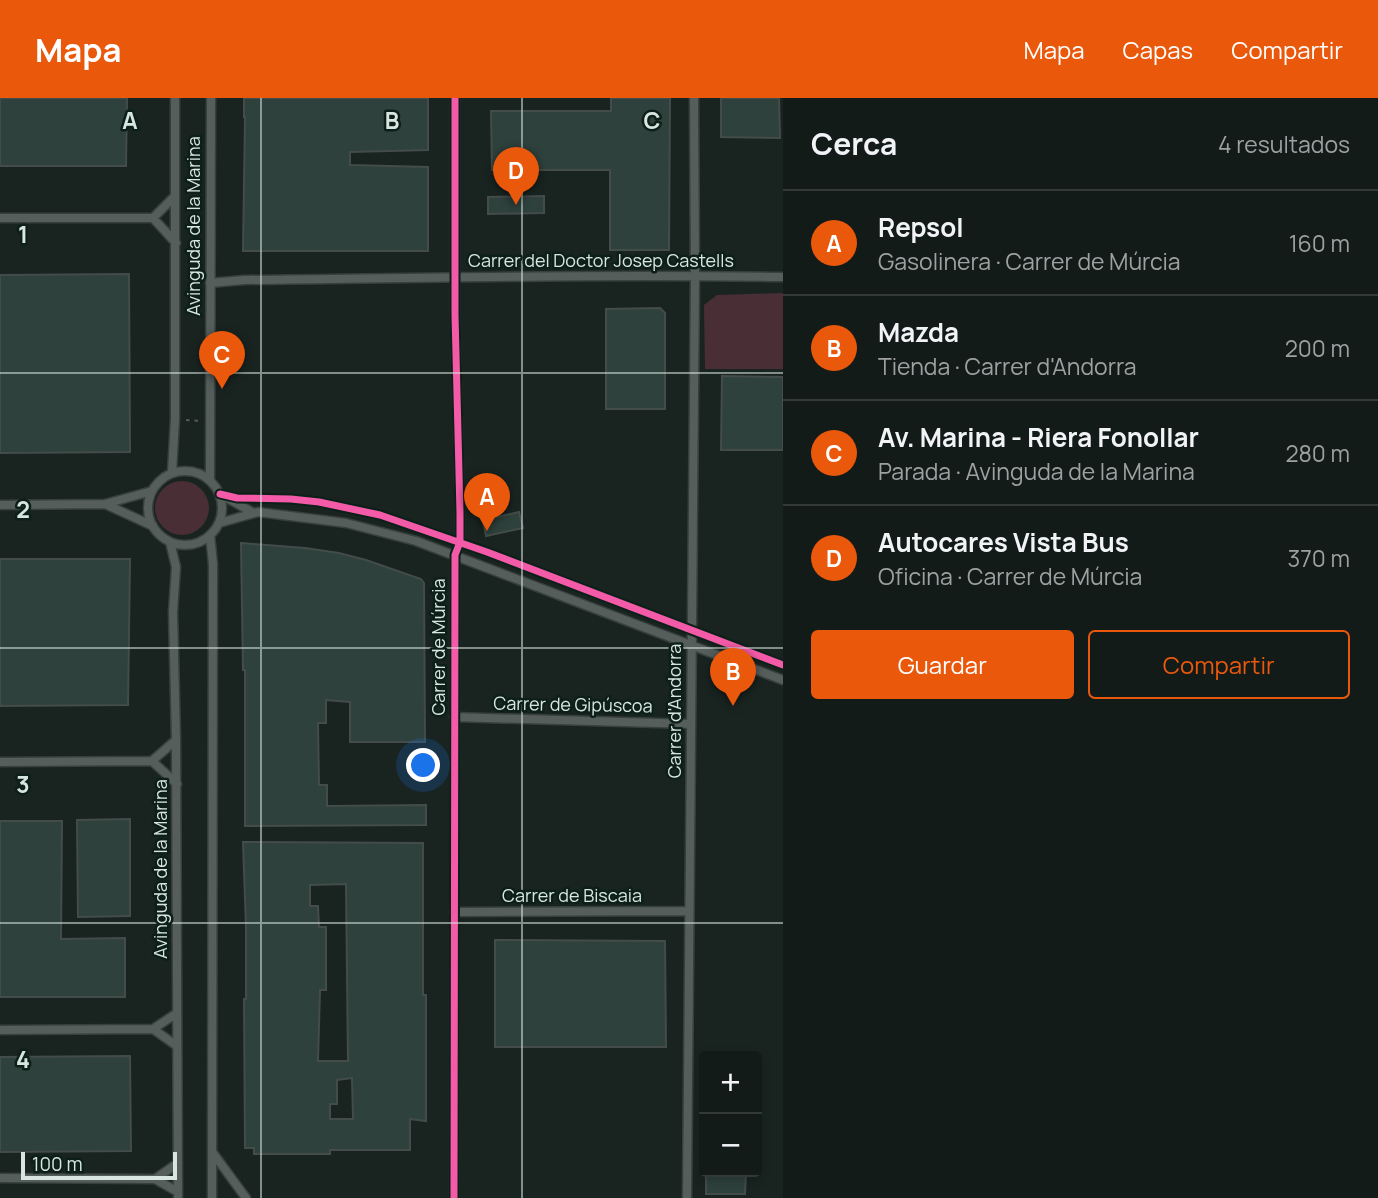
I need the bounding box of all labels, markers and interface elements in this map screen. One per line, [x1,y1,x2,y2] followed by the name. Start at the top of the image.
[35,27,122,72] text: Mapa
[1024,33,1085,66] text: Mapa
[1123,33,1193,66] text: Capas
[1231,33,1343,66] text: Compartir
[122,104,138,136] text: A
[385,104,399,136] text: B
[644,104,661,136] text: C
[811,123,897,164] text: Cerca
[1218,128,1350,160] text: 4 resultados
[181,136,205,316] street label: Avinguda de la Marina
[493,147,539,205] pin: D
[878,209,964,245] text: Repsol
[18,218,28,250] text: 1
[826,227,842,259] text: A
[1289,227,1350,259] text: 160 m
[878,245,1181,277] text: Gasolinera · Carrer de Múrcia
[468,248,734,272] street label: Carrer del Doctor Josep Castells
[878,314,959,350] text: Mazda
[199,331,245,389] pin: C
[827,332,841,364] text: B
[1285,332,1350,364] text: 200 m
[878,350,1137,382] text: Tienda · Carrer d'Andorra
[878,419,1199,455] text: Av. Marina - Riera Fonollar
[826,437,843,469] text: C
[1285,437,1350,469] text: 280 m
[878,455,1195,487] text: Parada · Avinguda de la Marina
[464,473,510,531] pin: A
[16,493,30,525] text: 2
[878,524,1129,560] text: Autocares Vista Bus
[826,542,842,574] text: D
[1288,542,1350,574] text: 370 m
[878,560,1142,592] text: Oficina · Carrer de Múrcia
[426,578,450,716] street label: Carrer de Múrcia
[811,630,1074,699] button: Guardar
[1088,630,1350,699] button: Compartir
[662,644,686,778] street label: Carrer d'Andorra
[710,648,756,706] pin: B
[493,691,653,717] street label: Carrer de Gipúscoa
[406,748,440,782] your location
[16,768,30,800] text: 3
[148,779,172,959] street label: Avinguda de la Marina
[502,883,642,907] street label: Carrer de Biscaia
[16,1043,30,1075] text: 4
[699,1051,762,1177] map controls
[699,1051,762,1114] button: +
[699,1114,762,1177] button: −
[21,1149,177,1181] scale bar
[32,1151,83,1177] text: 100 m

